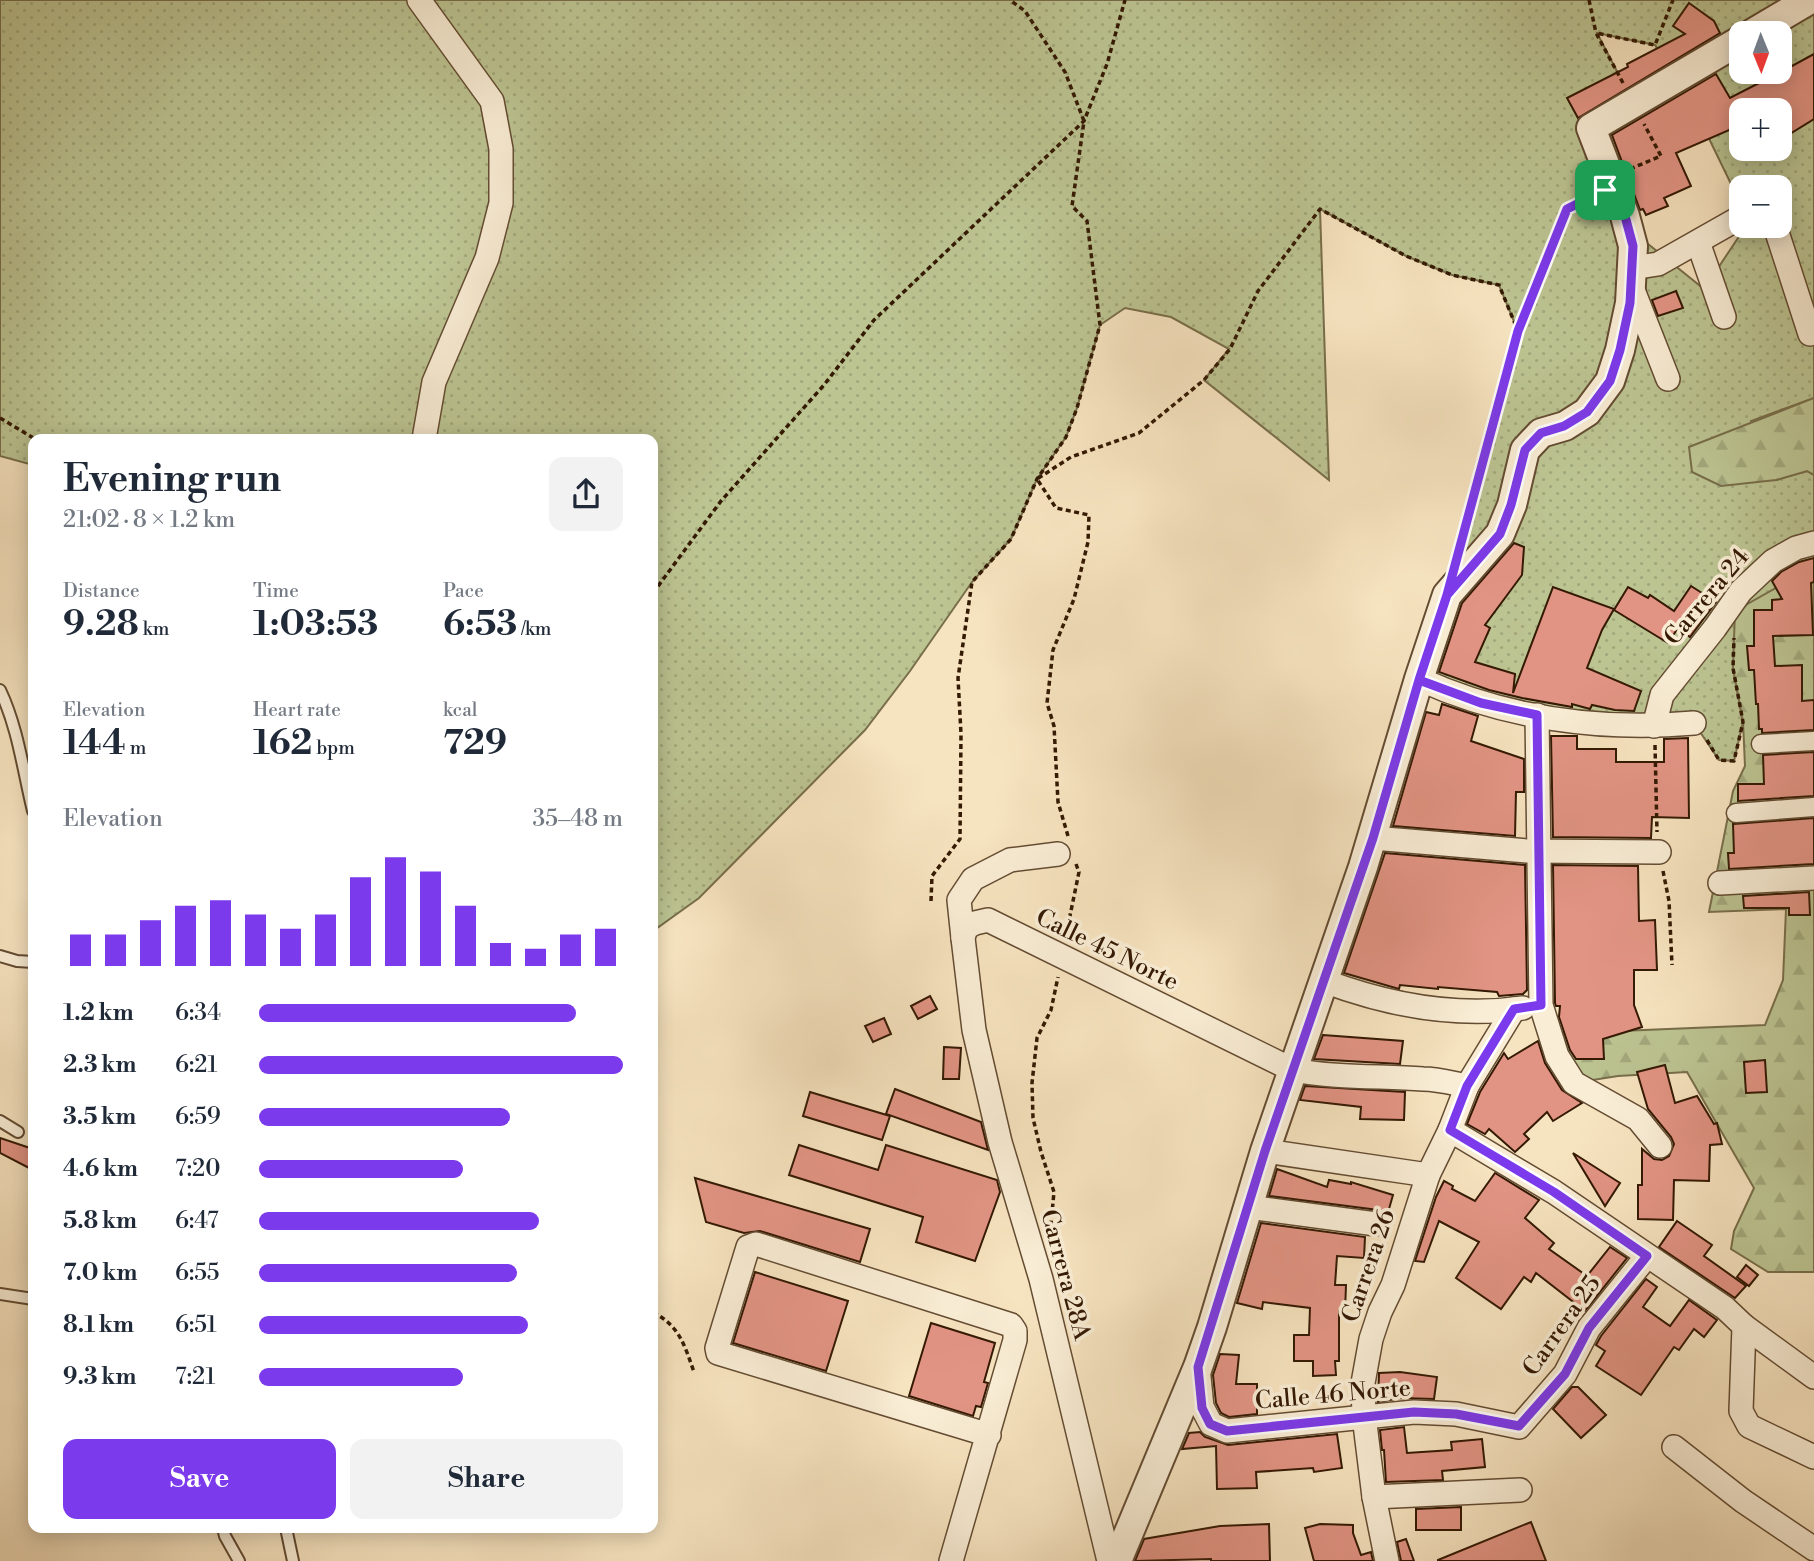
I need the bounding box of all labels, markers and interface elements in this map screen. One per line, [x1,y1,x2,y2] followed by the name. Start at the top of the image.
[1729,21,1792,84] north arrow
[1729,21,1792,238] map controls
[1729,98,1792,161] button: +
[1575,160,1635,220] pin
[1586,171,1624,209] icon: arrive
[1729,175,1792,238] button: −
[63,456,281,503] text: Evening run
[549,457,623,531] button: share
[63,506,235,534] text: 21:02 · 8 × 1.2 km
[1658,542,1756,652] street label: Carrera 24
[63,579,140,603] text: Distance
[253,579,299,603] text: Time
[443,579,484,603] text: Pace
[63,603,139,646] text: 9.28
[253,603,378,646] text: 1:03:53
[443,603,517,646] text: 6:53
[139,617,169,641] text: km
[517,617,552,641] text: /km
[63,698,145,722] text: Elevation
[253,698,341,722] text: Heart rate
[443,698,477,722] text: kcal
[63,722,126,765] text: 144
[253,722,312,765] text: 162
[443,722,507,765] text: 729
[126,736,146,760] text: m
[312,736,355,760] text: bpm
[63,805,163,833] text: Elevation
[533,805,623,833] text: 35–48 m
[1031,903,1183,997] street label: Calle 45 Norte
[63,999,134,1027] text: 1.2 km
[175,999,221,1027] text: 6:34
[63,1051,136,1079] text: 2.3 km
[175,1051,217,1079] text: 6:21
[63,1103,136,1131] text: 3.5 km
[175,1103,221,1131] text: 6:59
[63,1155,138,1183] text: 4.6 km
[175,1155,220,1183] text: 7:20
[1033,1206,1097,1344] street label: Carrera 28A
[1336,1206,1402,1326] street label: Carrera 26
[63,1207,137,1235] text: 5.8 km
[175,1207,219,1235] text: 6:47
[63,1259,137,1287] text: 7.0 km
[175,1259,219,1287] text: 6:55
[1516,1270,1608,1382] street label: Carrera 25
[63,1311,134,1339] text: 8.1 km
[175,1311,217,1339] text: 6:51
[63,1363,136,1391] text: 9.3 km
[175,1363,215,1391] text: 7:21
[1254,1373,1412,1417] street label: Calle 46 Norte
[63,1439,336,1519] button: Save
[350,1439,623,1519] button: Share

